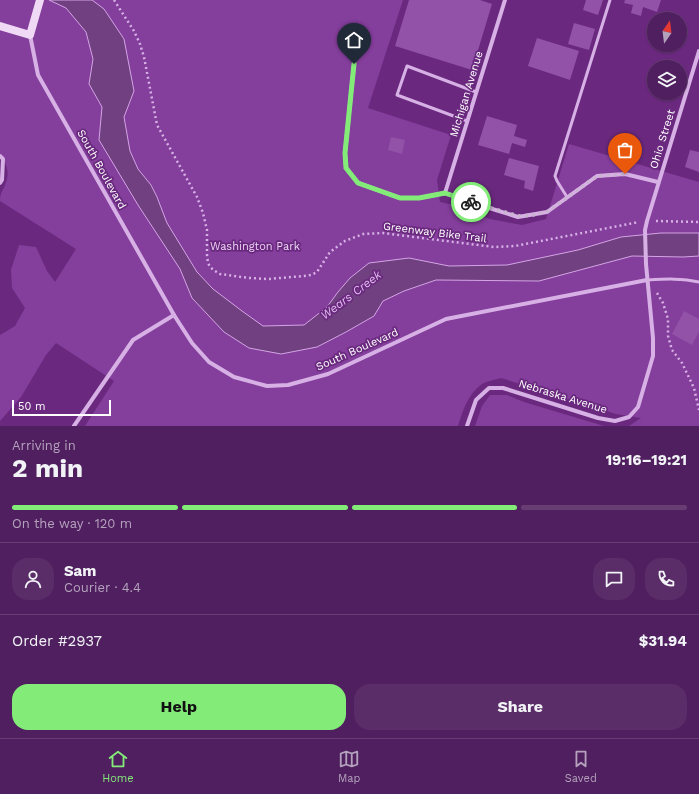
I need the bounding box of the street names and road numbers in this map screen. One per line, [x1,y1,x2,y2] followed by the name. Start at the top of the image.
[447,50,486,139] street label: Michigan Avenue
[647,108,678,170] street label: Ohio Street
[74,127,129,211] street label: South Boulevard
[382,220,488,245] street label: Greenway Bike Trail
[314,325,400,373] street label: South Boulevard
[517,377,609,416] street label: Nebraska Avenue

